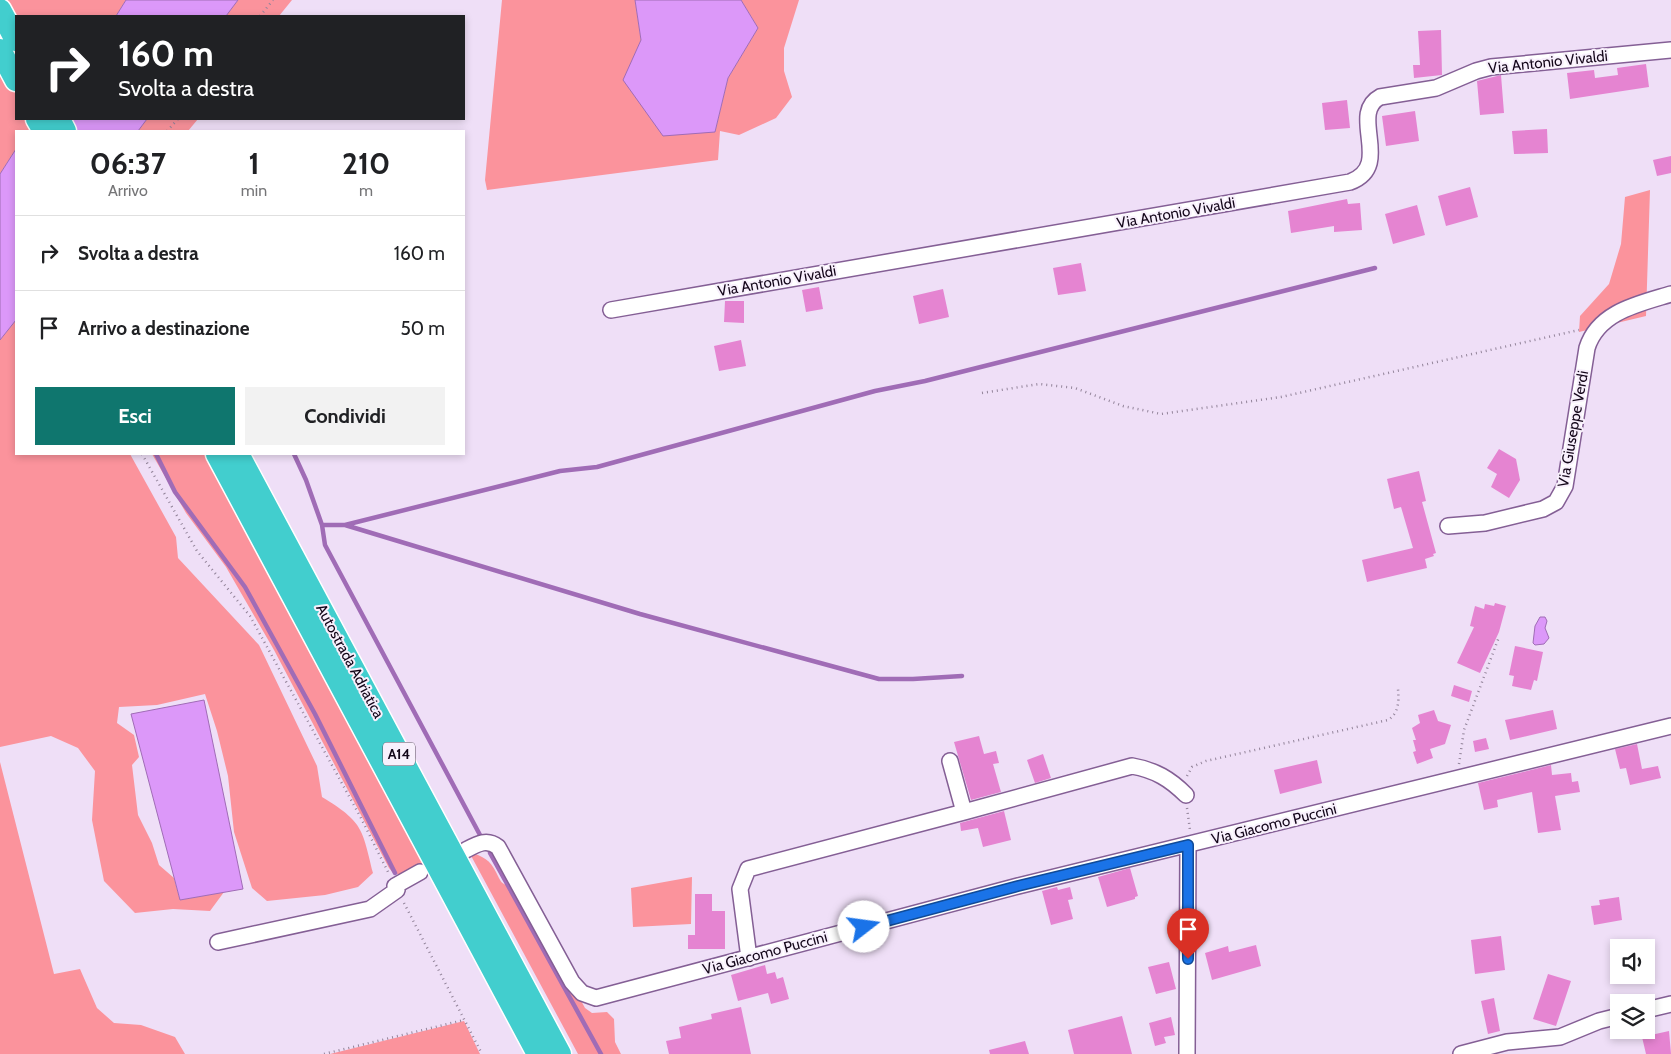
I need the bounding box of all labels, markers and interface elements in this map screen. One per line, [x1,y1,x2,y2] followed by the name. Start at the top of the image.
[118,32,214,75] text: 160 m
[35,35,100,100] icon: right
[1487,47,1609,77] street label: Via Antonio Vivaldi
[118,75,254,102] text: Svolta a destra
[90,145,166,182] text: 06:37
[248,145,260,182] text: 1
[342,145,390,182] text: 210
[108,181,148,200] text: Arrivo
[241,181,267,200] text: min
[359,181,373,200] text: m
[1115,194,1237,232] street label: Via Antonio Vivaldi
[35,239,63,267] icon: right
[78,242,199,265] text: Svolta a destra
[394,242,445,265] text: 160 m
[716,262,838,300] street label: Via Antonio Vivaldi
[35,314,63,342] icon: arrive
[78,317,249,340] text: Arrivo a destinazione
[401,317,445,340] text: 50 m
[1554,369,1592,489] street label: Via Giuseppe Verdi
[35,387,235,445] button: Esci
[245,387,445,445] button: Condividi
[312,601,388,722] street label: Autostrada Adriatica
[383,742,415,766] road number: A14
[1210,800,1338,848] street label: Via Giacomo Puccini
[837,900,889,952] position arrow
[1167,908,1209,959] pin
[1174,915,1202,943] icon: arrive
[701,928,829,978] street label: Via Giacomo Puccini
[1610,939,1655,1039] map controls
[1610,939,1655,984] button: sound
[1610,994,1655,1039] button: layers

